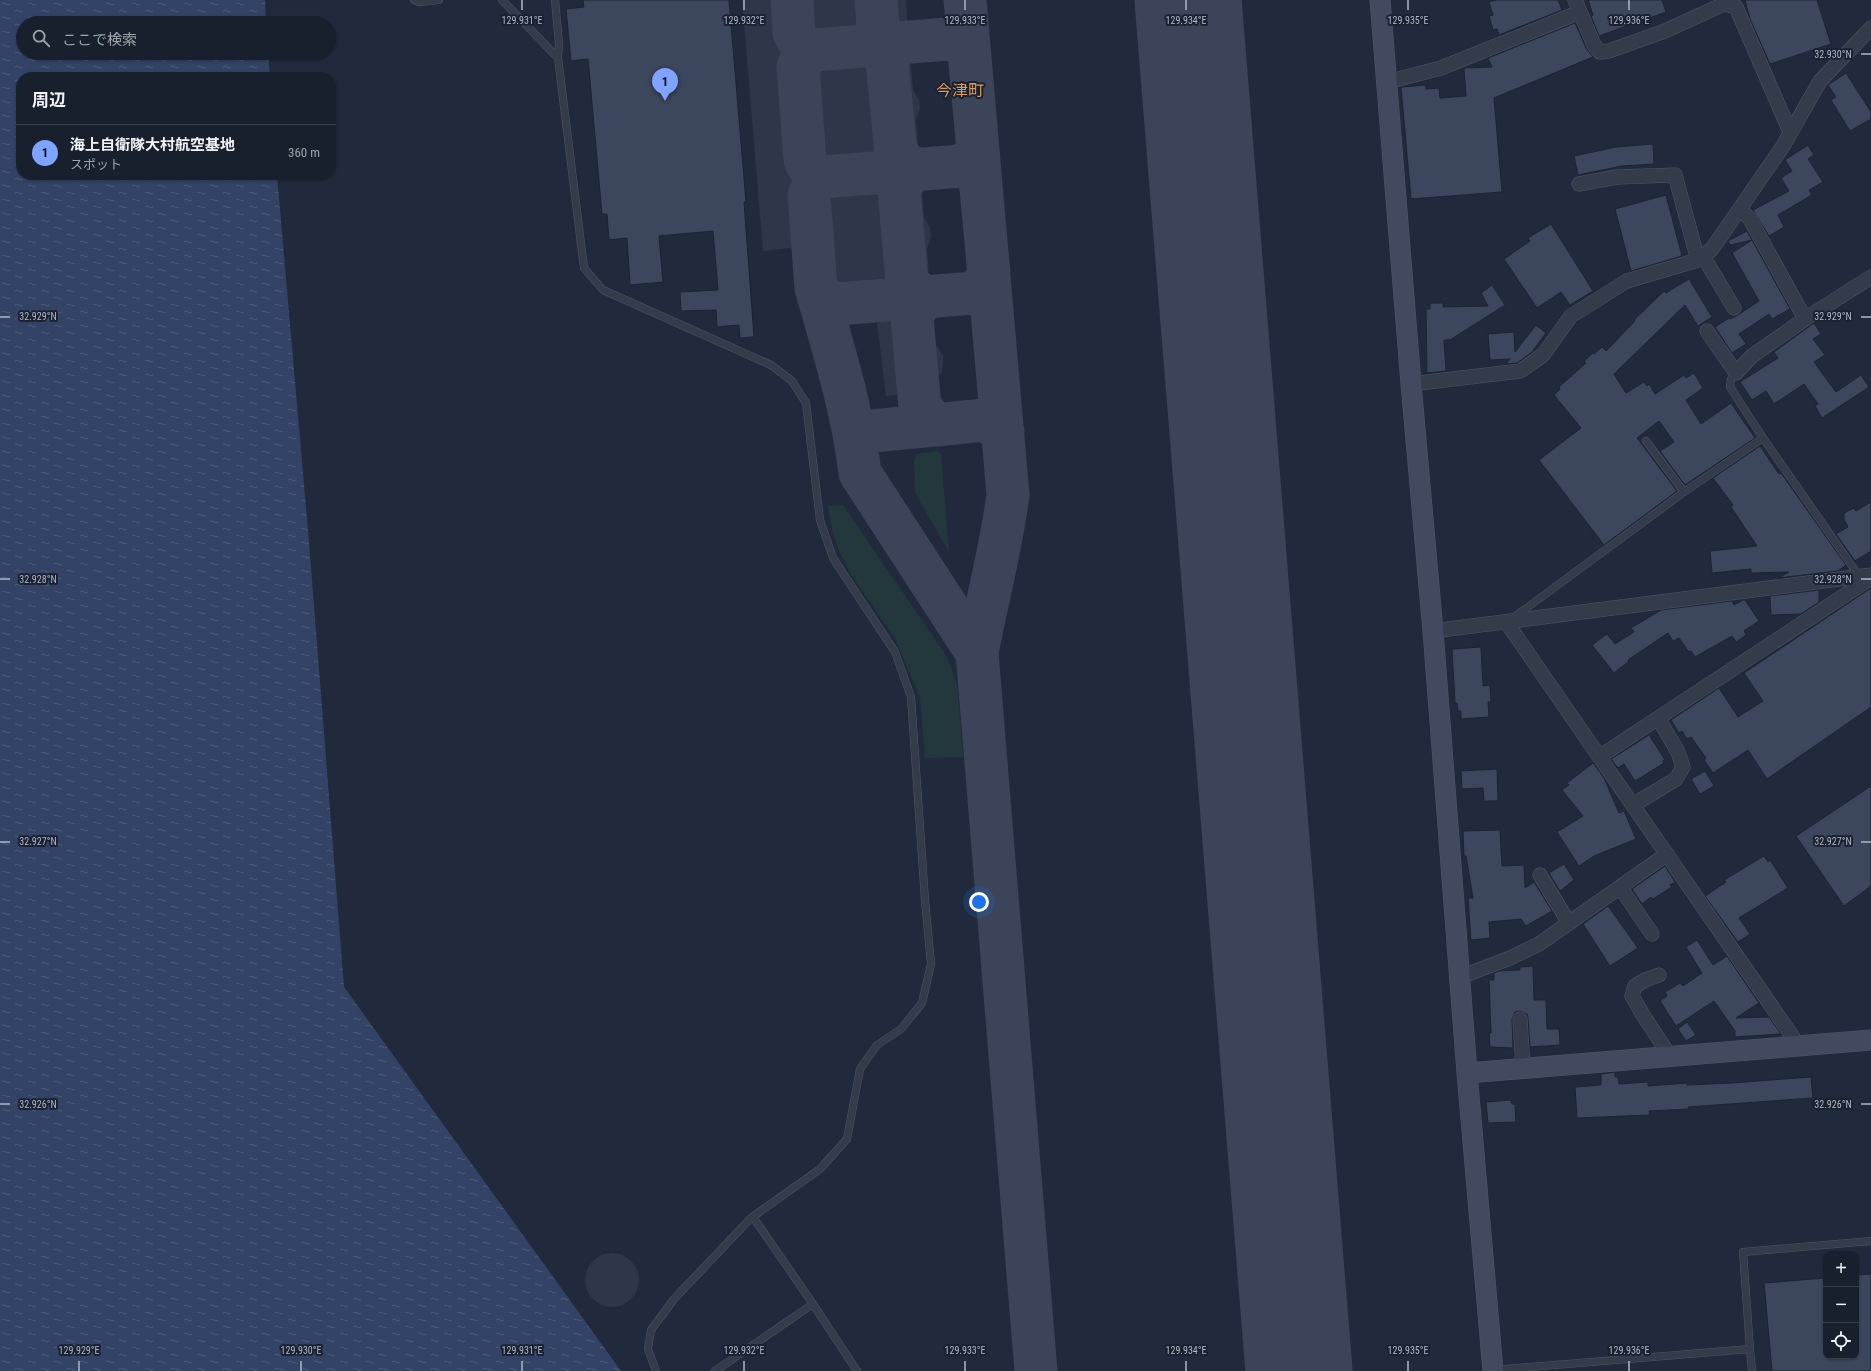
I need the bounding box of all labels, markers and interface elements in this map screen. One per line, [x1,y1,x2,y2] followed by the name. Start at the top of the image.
[502,15,543,26] text: 129.931°E
[724,15,765,26] text: 129.932°E
[945,15,986,26] text: 129.933°E
[1166,15,1207,26] text: 129.934°E
[1388,15,1429,26] text: 129.935°E
[1609,15,1650,26] text: 129.936°E
[16,16,336,60] search box
[30,27,52,49] icon: search
[62,31,137,49] text: ここで検索
[1814,49,1852,60] text: 32.930°N
[652,68,678,101] pin: 1
[936,81,984,100] district label: 今津町
[32,90,66,110] text: 周辺
[70,136,235,154] text: 海上自衛隊大村航空基地
[42,145,48,160] text: 1
[288,145,320,160] text: 360 m
[70,157,122,172] text: スポット
[19,311,57,322] text: 32.929°N
[1814,311,1852,322] text: 32.929°N
[19,574,57,585] text: 32.928°N
[1814,574,1852,585] text: 32.928°N
[19,836,57,847] text: 32.927°N
[1814,836,1852,847] text: 32.927°N
[969,892,989,912] your location
[19,1099,57,1110] text: 32.926°N
[1814,1099,1852,1110] text: 32.926°N
[1823,1251,1859,1359] map controls
[1823,1251,1859,1287] button: +
[1823,1287,1859,1323] button: −
[1823,1323,1859,1359] button: locate
[59,1345,100,1356] text: 129.929°E
[281,1345,322,1356] text: 129.930°E
[502,1345,543,1356] text: 129.931°E
[724,1345,765,1356] text: 129.932°E
[945,1345,986,1356] text: 129.933°E
[1166,1345,1207,1356] text: 129.934°E
[1388,1345,1429,1356] text: 129.935°E
[1609,1345,1650,1356] text: 129.936°E

